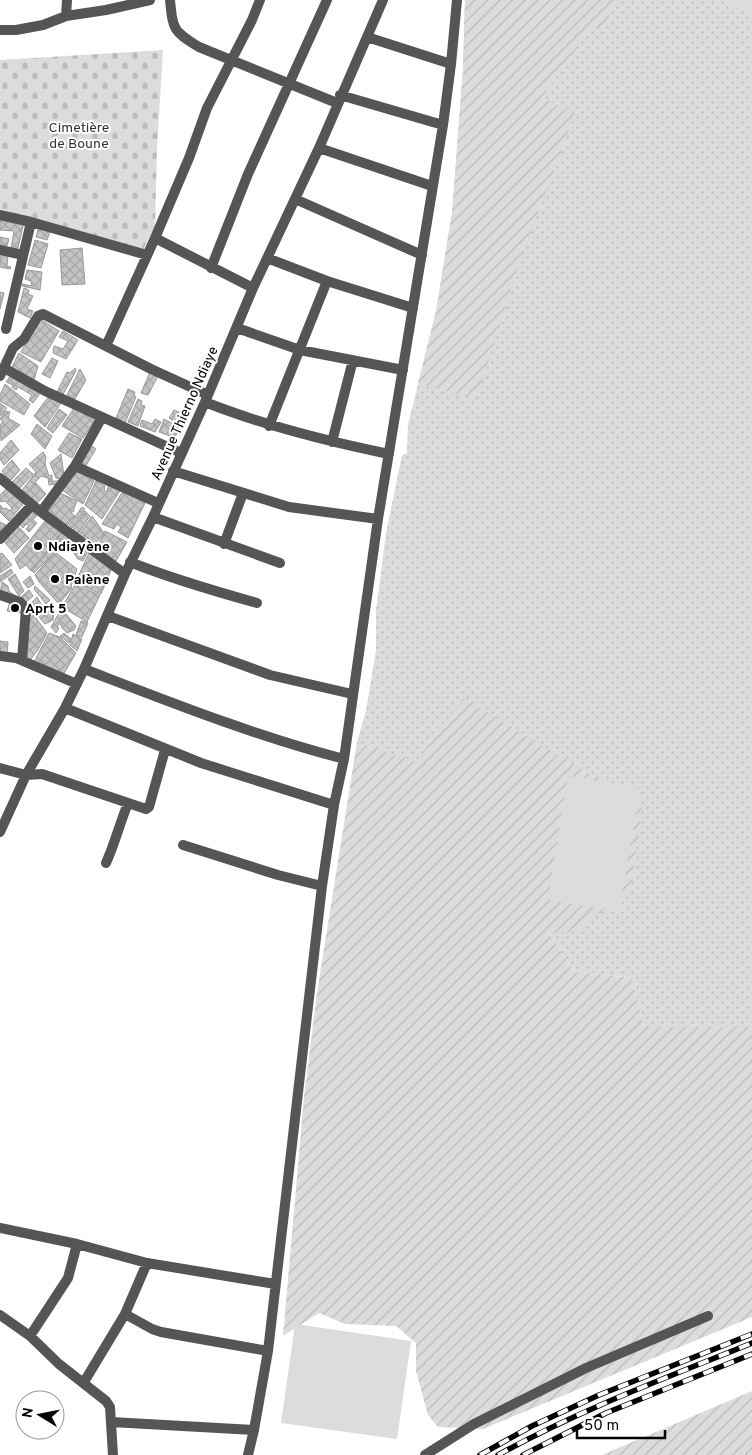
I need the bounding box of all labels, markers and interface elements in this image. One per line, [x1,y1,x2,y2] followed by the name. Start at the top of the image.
[49,120,109,153] park label: Cimetière de Boune
[148,344,223,483] street label: Avenue Thierno Ndiaye
[48,539,110,556] place label: Ndiayène
[32,540,44,552] marker: Ndiayène
[65,572,110,589] place label: Palène
[49,573,61,585] marker: Palène
[25,601,66,618] place label: Aprt 5
[9,602,21,614] marker: Aprt 5
[15,1390,65,1440] north arrow
[19,1407,38,1419] text: N
[577,1408,664,1440] scale bar
[584,1417,619,1436] text: 50 m

